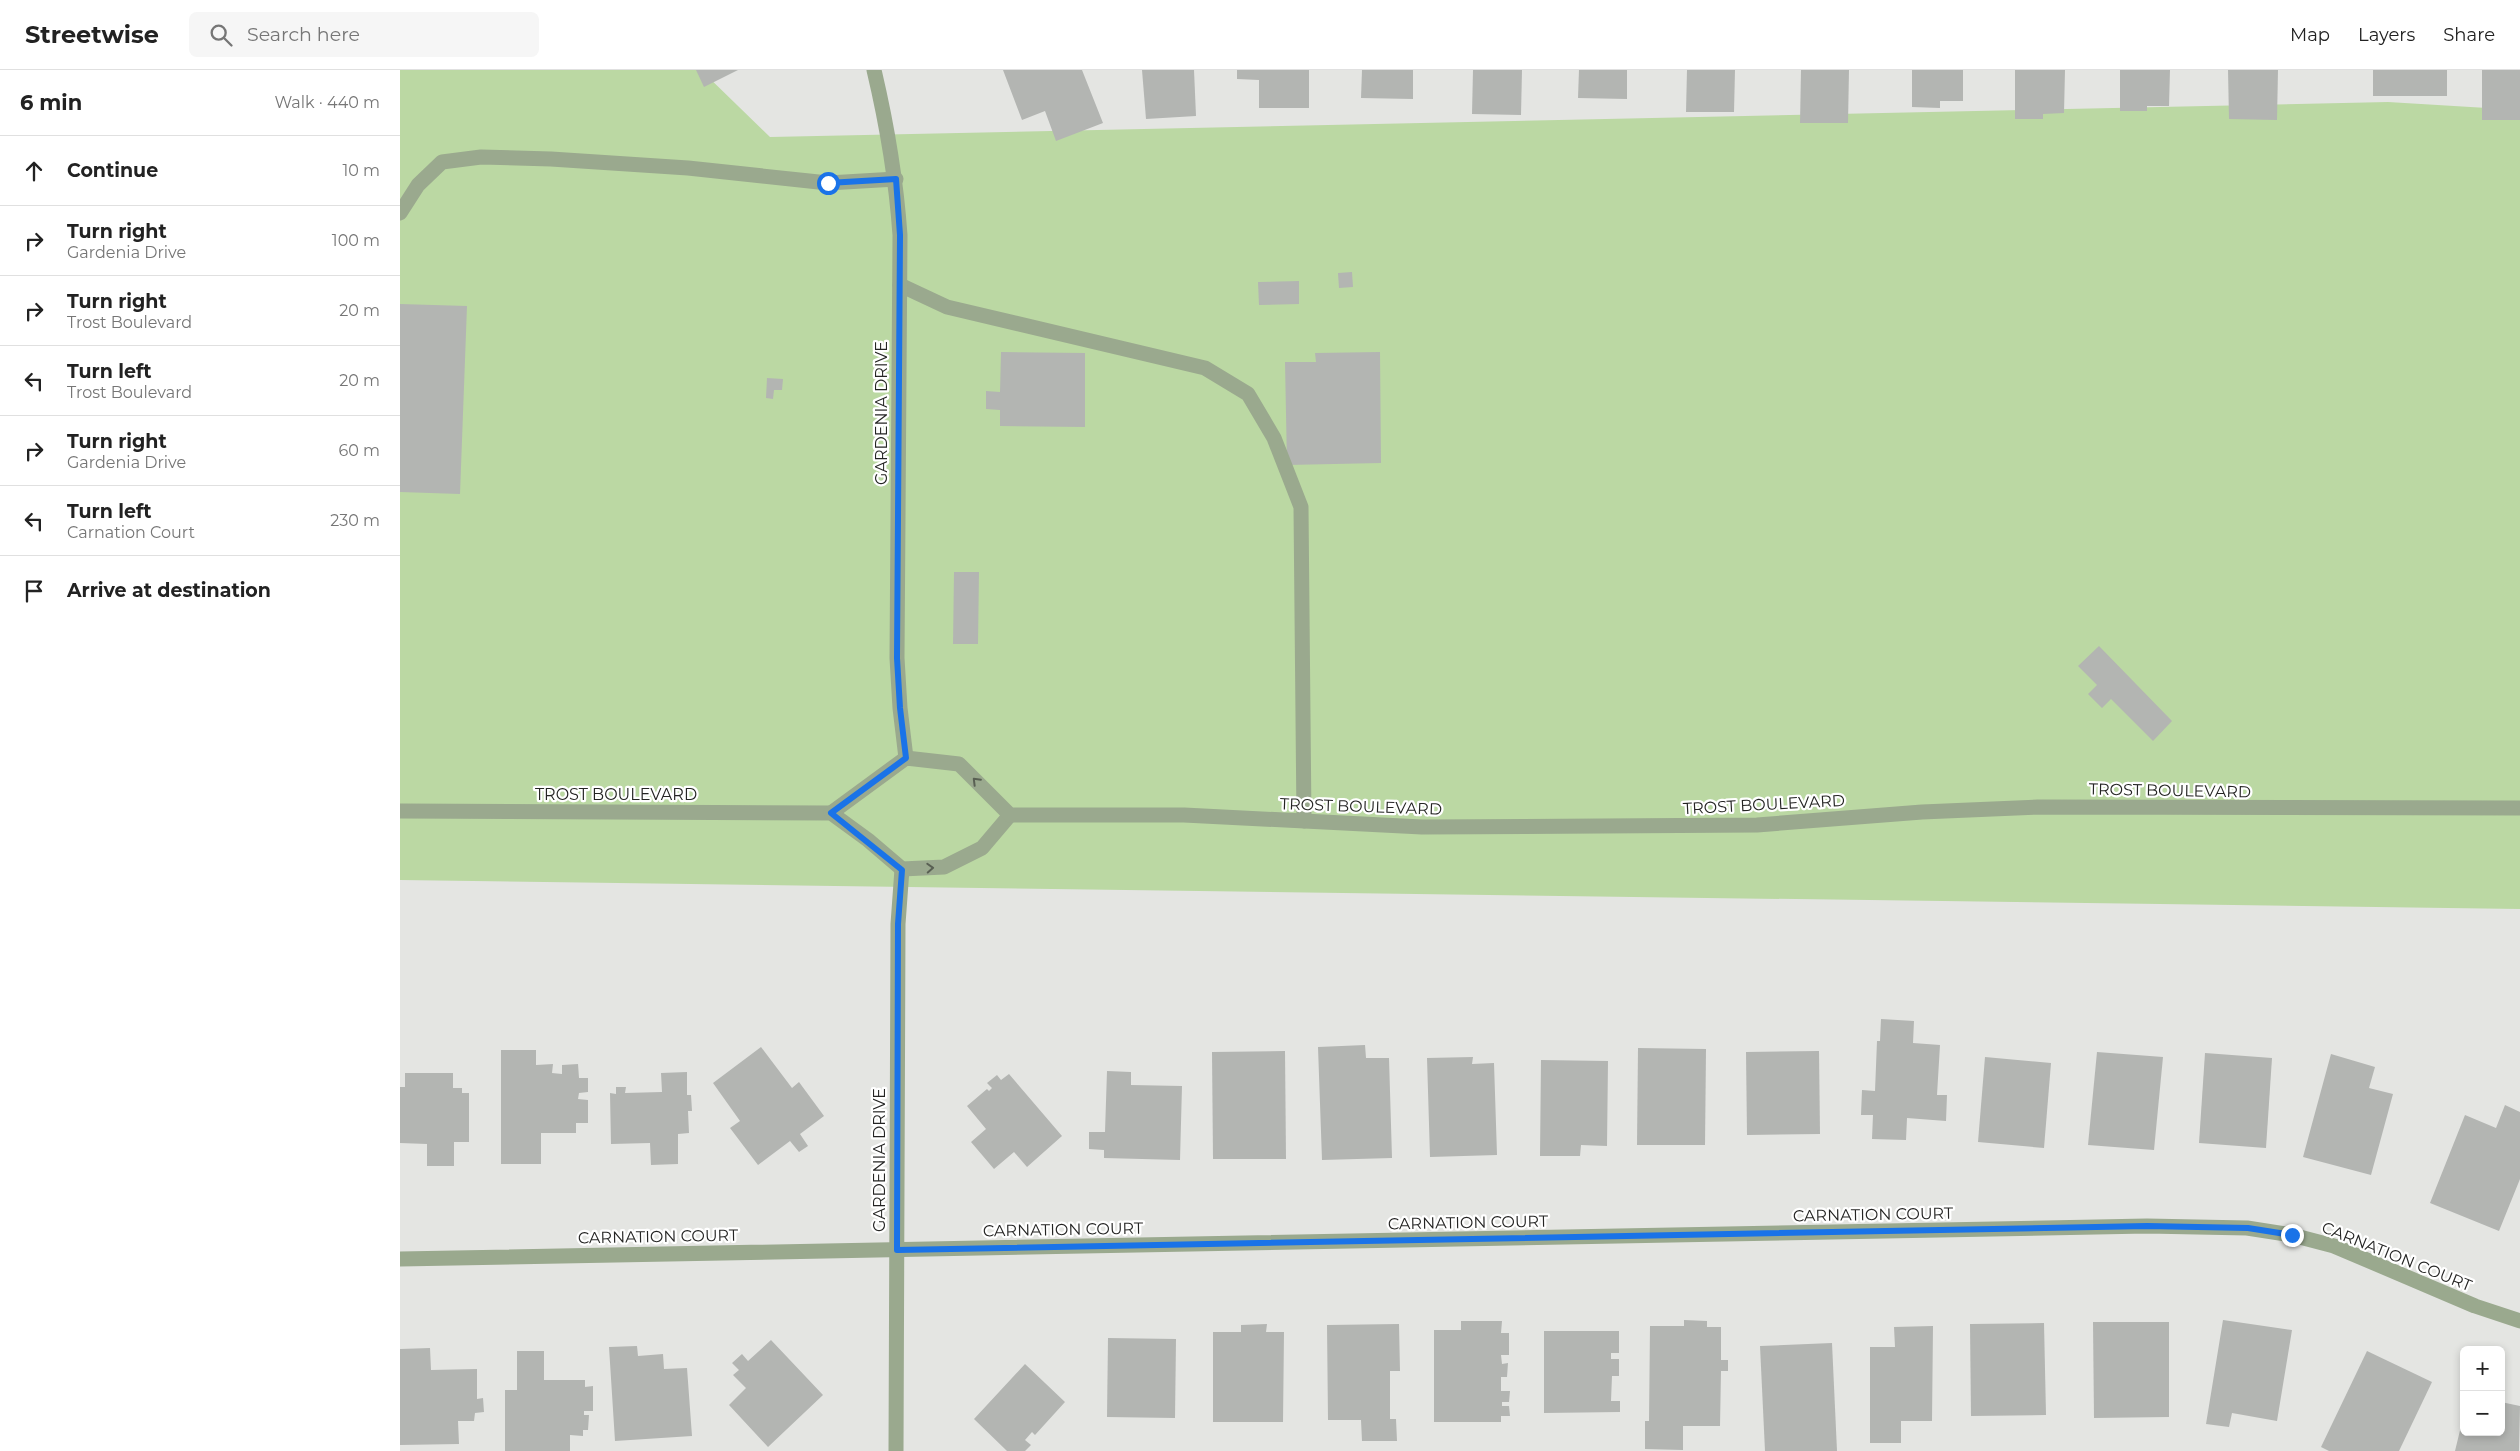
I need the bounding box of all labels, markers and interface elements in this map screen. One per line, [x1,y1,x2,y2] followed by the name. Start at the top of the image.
[189,12,539,57] search box
[25,20,159,49] text: Streetwise
[207,21,235,49] icon: search
[247,23,360,46] text: Search here
[2290,24,2330,46] text: Map
[2358,24,2415,46] text: Layers
[2443,24,2495,46] text: Share
[20,90,82,115] text: 6 min
[274,93,380,112] text: Walk · 440 m
[20,157,48,185] icon: ahead
[67,159,158,182] text: Continue
[342,161,380,180] text: 10 m
[817,172,840,195] route start
[67,220,167,243] text: Turn right
[20,227,48,255] icon: right
[332,231,380,250] text: 100 m
[67,243,186,262] text: Gardenia Drive
[67,290,167,313] text: Turn right
[20,297,48,325] icon: right
[339,301,380,320] text: 20 m
[67,313,192,332] text: Trost Boulevard
[872,341,891,485] street label: GARDENIA DRIVE
[67,360,152,383] text: Turn left
[20,367,48,395] icon: left
[339,371,380,390] text: 20 m
[67,383,192,402] text: Trost Boulevard
[67,430,167,453] text: Turn right
[20,437,48,465] icon: right
[338,441,380,460] text: 60 m
[67,453,186,472] text: Gardenia Drive
[67,500,152,523] text: Turn left
[20,507,48,535] icon: left
[330,511,380,530] text: 230 m
[67,523,195,542] text: Carnation Court
[20,577,48,605] icon: arrive
[67,579,271,602] text: Arrive at destination
[973,777,982,786] one-way arrow
[2089,780,2251,801] street label: TROST BOULEVARD
[535,785,697,804] street label: TROST BOULEVARD
[1683,791,1846,818] street label: TROST BOULEVARD
[1280,794,1442,819] street label: TROST BOULEVARD
[926,863,934,873] one-way arrow
[870,1088,889,1232] street label: GARDENIA DRIVE
[1793,1204,1954,1225] street label: CARNATION COURT
[1388,1212,1549,1233] street label: CARNATION COURT
[2319,1218,2475,1296] street label: CARNATION COURT
[983,1219,1144,1240] street label: CARNATION COURT
[2281,1224,2304,1247] route end
[578,1226,739,1247] street label: CARNATION COURT
[2460,1346,2505,1436] map controls
[2460,1346,2505,1391] button: +
[2460,1391,2505,1436] button: −

